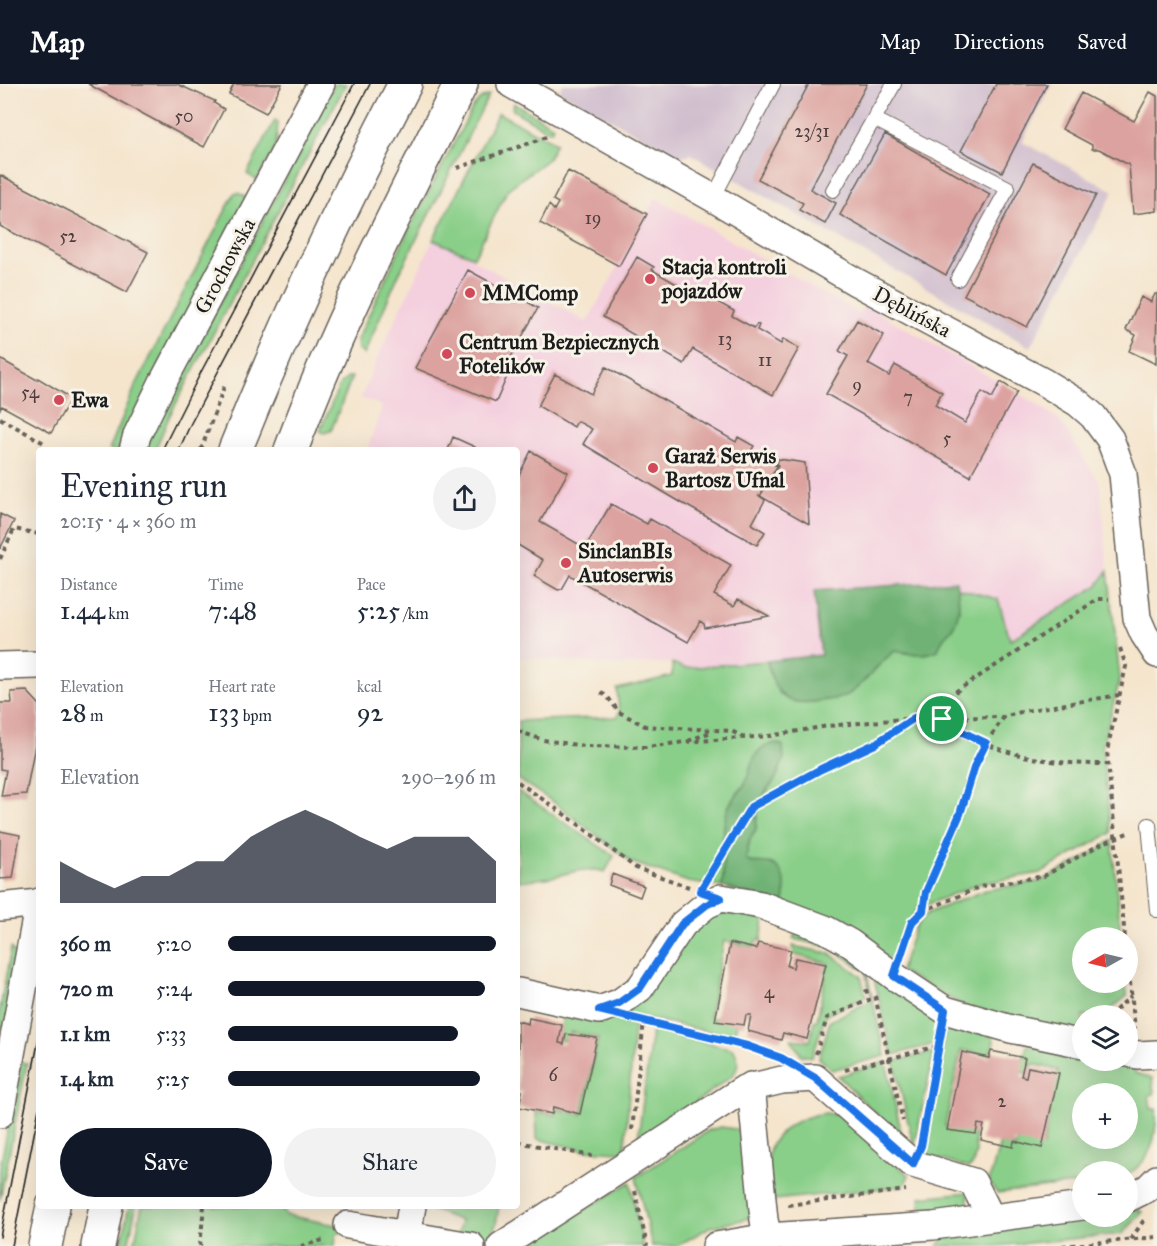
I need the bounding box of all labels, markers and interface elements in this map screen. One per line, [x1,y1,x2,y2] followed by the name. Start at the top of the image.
[30,25,85,60] text: Map
[880,29,921,55] text: Map
[954,29,1044,55] text: Directions
[1077,29,1127,55] text: Saved
[175,105,193,127] house number: 50
[794,120,830,142] house number: 23/31
[585,207,601,229] house number: 19
[189,213,261,318] street label: Grochowska
[59,225,77,247] house number: 52
[661,254,787,304] place label: Stacja kontroli pojazdów
[643,272,657,286] marker: Stacja kontroli pojazdów
[482,280,579,306] place label: MMComp
[869,281,956,343] street label: Dęblińska
[463,286,477,300] marker: MMComp
[718,328,732,350] house number: 13
[459,329,659,379] place label: Centrum Bezpiecznych Fotelików
[440,347,454,361] marker: Centrum Bezpiecznych Fotelików
[758,349,772,371] house number: 11
[852,374,862,396] house number: 9
[21,381,40,403] house number: 54
[903,386,913,408] house number: 7
[71,387,109,413] place label: Ewa
[52,393,66,407] marker: Ewa
[943,427,952,449] house number: 5
[665,443,786,493] place label: Garaż Serwis Bartosz Ufnal
[646,461,660,475] marker: Garaż Serwis Bartosz Ufnal
[60,466,227,506] text: Evening run
[433,467,496,530] button: share
[60,509,196,533] text: 20:15 · 4 × 360 m
[576,538,673,588] place label: SinclanBIs Autoserwis
[559,556,573,570] marker: SinclanBIs Autoserwis
[60,575,117,594] text: Distance
[208,575,244,594] text: Time
[357,575,386,594] text: Pace
[60,594,105,626] text: 1.44
[208,594,257,626] text: 7:48
[357,594,400,626] text: 5:25
[105,604,129,623] text: km
[400,604,429,623] text: /km
[60,677,124,696] text: Elevation
[208,677,276,696] text: Heart rate
[357,677,382,696] text: kcal
[916,693,967,744] pin
[60,696,87,728] text: 28
[208,696,239,728] text: 133
[357,696,383,728] text: 92
[925,702,958,735] icon: arrive
[87,706,104,725] text: m
[239,706,272,725] text: bpm
[60,765,139,789] text: Elevation
[401,765,496,789] text: 290–296 m
[1072,927,1138,993] north arrow
[1072,927,1138,1227] map controls
[60,932,111,956] text: 360 m
[156,932,192,956] text: 5:20
[60,977,113,1001] text: 720 m
[156,977,191,1001] text: 5:24
[764,981,775,1003] house number: 4
[1072,1005,1138,1071] button: layers
[60,1022,110,1046] text: 1.1 km
[156,1022,186,1046] text: 5:33
[548,1064,558,1086] house number: 6
[60,1067,114,1091] text: 1.4 km
[156,1067,189,1091] text: 5:25
[1072,1083,1138,1149] button: +
[998,1090,1007,1112] house number: 2
[60,1128,272,1197] button: Save
[284,1128,496,1197] button: Share
[1072,1161,1138,1227] button: −

